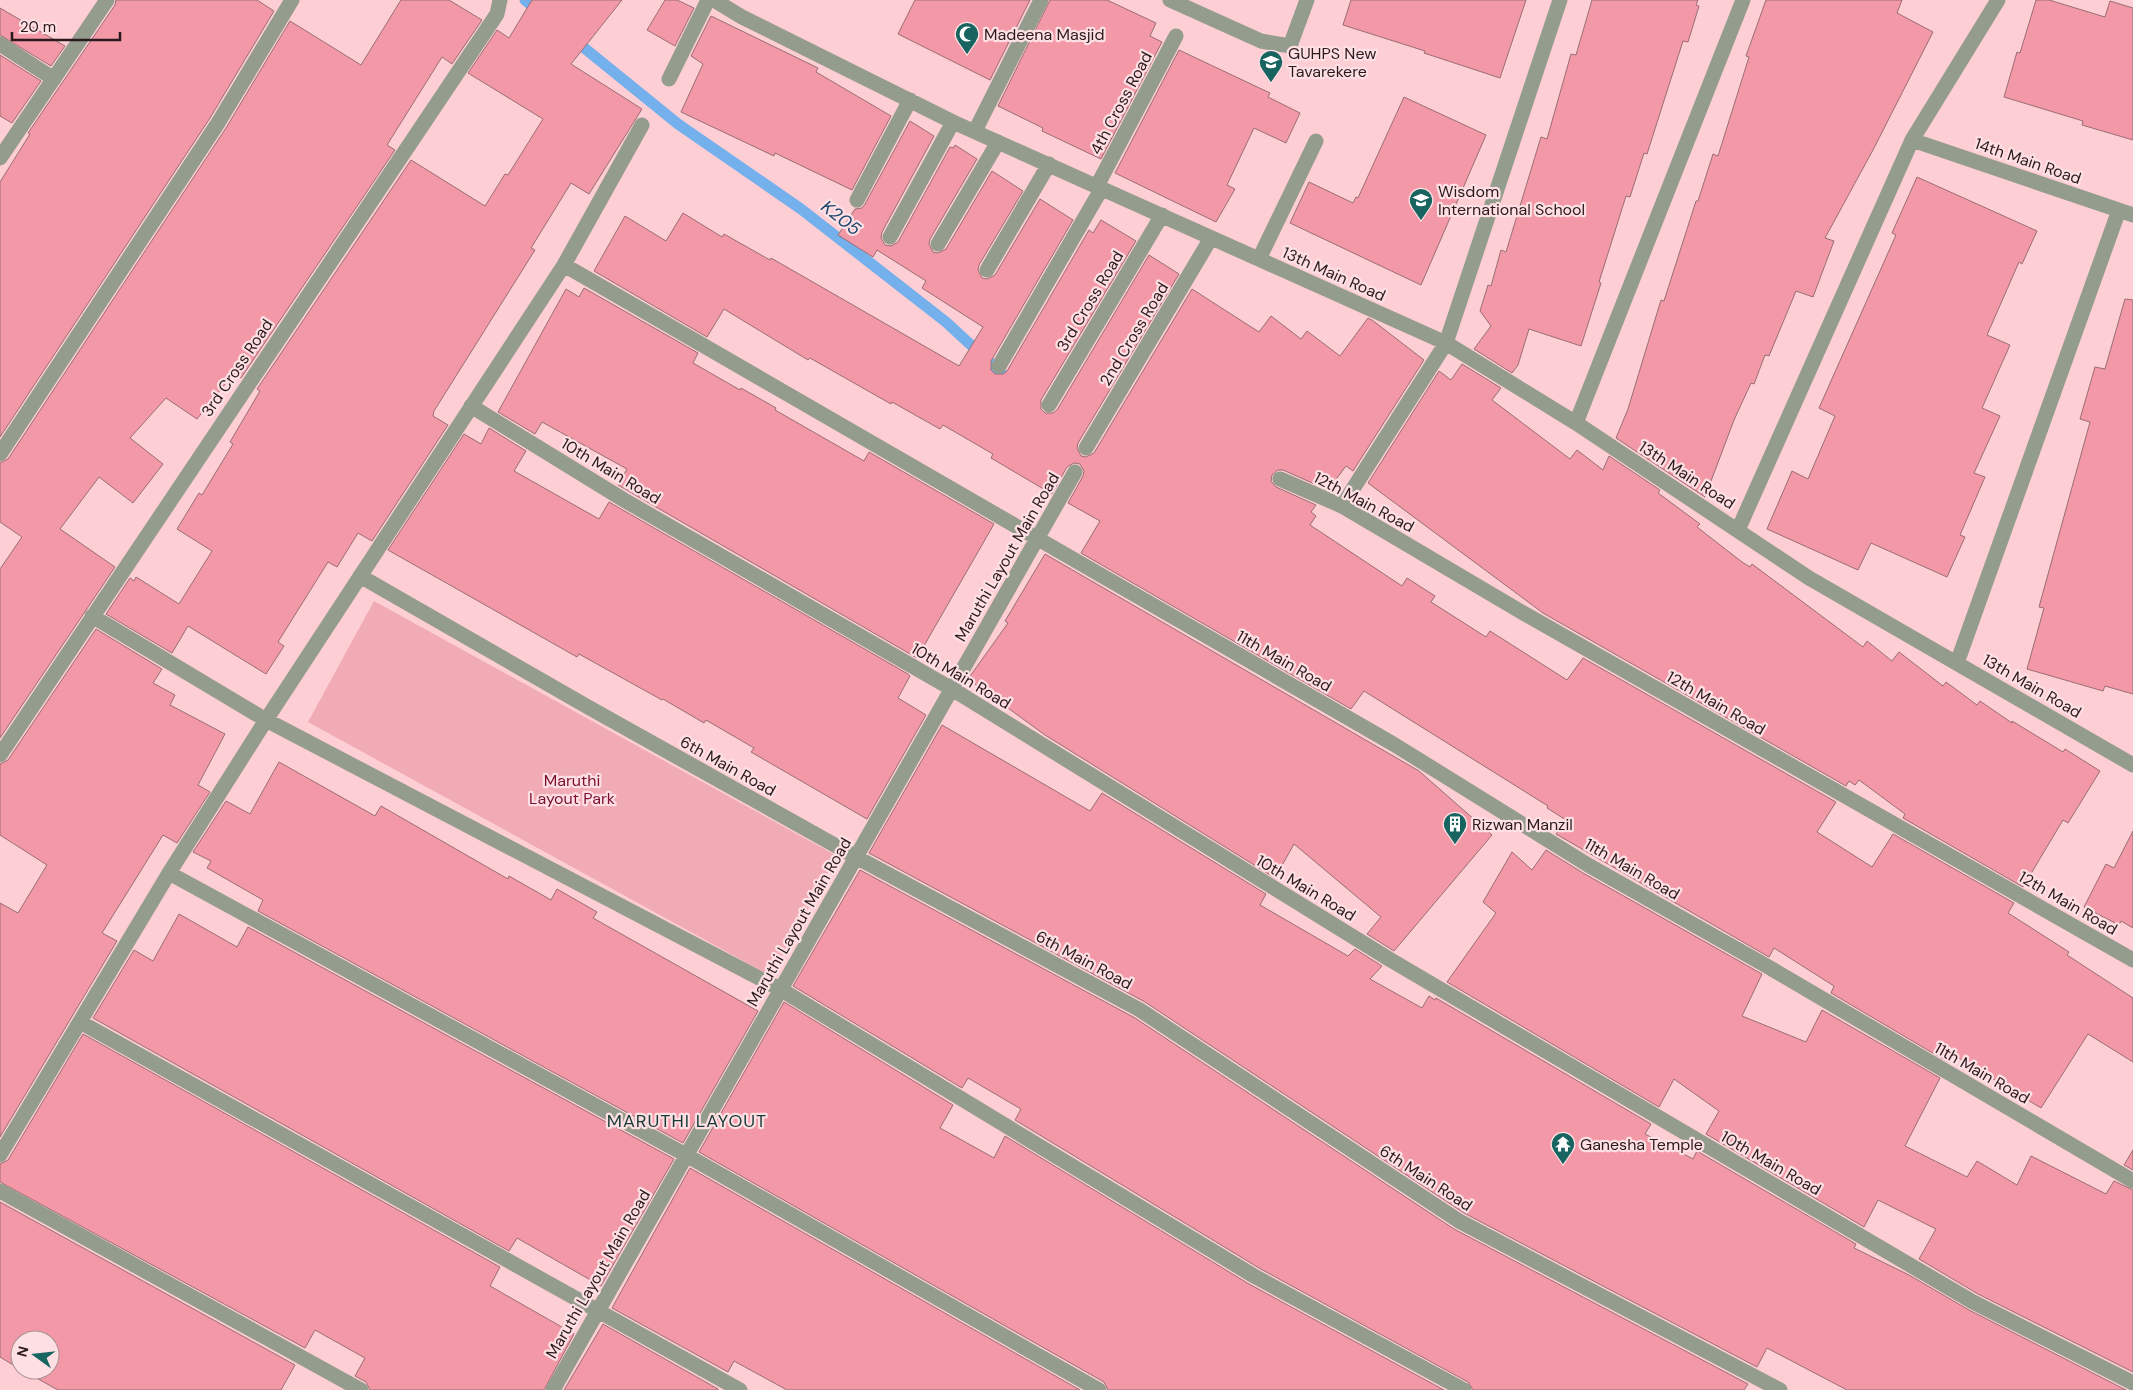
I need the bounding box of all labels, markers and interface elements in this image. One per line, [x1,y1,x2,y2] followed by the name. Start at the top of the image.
[12,10,120,42] scale bar
[20,17,56,37] text: 20 m
[954,21,980,55] mosque icon: Madeena Masjid
[984,24,1104,45] place label: Madeena Masjid
[1288,43,1376,82] place label: GUHPS New Tavarekere
[1085,48,1157,158] street label: 4th Cross Road
[1258,49,1284,83] school or university icon: GUHPS New Tavarekere
[1972,133,2084,189] street label: 14th Main Road
[1438,181,1585,220] place label: Wisdom International School
[1408,187,1434,221] school or university icon: Wisdom International School
[816,195,866,241] water label: K205
[1279,242,1389,306] street label: 13th Main Road
[1052,247,1128,355] street label: 3rd Cross Road
[1095,279,1173,389] street label: 2nd Cross Road
[197,315,277,421] street label: 3rd Cross Road
[557,433,665,509] street label: 10th Main Road
[1635,436,1739,514] street label: 13th Main Road
[1310,467,1418,537] street label: 12th Main Road
[950,469,1064,645] street label: Maruthi Layout Main Road
[1233,625,1335,697] street label: 11th Main Road
[907,638,1015,714] street label: 10th Main Road
[1979,649,2085,723] street label: 13th Main Road
[1663,666,1769,740] street label: 12th Main Road
[676,731,780,801] street label: 6th Main Road
[529,770,615,809] park label: Maruthi Layout Park
[1442,811,1468,845] building icon: Rizwan Manzil
[1472,814,1573,835] place label: Rizwan Manzil
[1581,833,1683,905] street label: 11th Main Road
[742,834,856,1010] street label: Maruthi Layout Main Road
[1252,850,1360,926] street label: 10th Main Road
[2015,866,2121,940] street label: 12th Main Road
[1032,926,1136,994] street label: 6th Main Road
[1931,1037,2033,1109] street label: 11th Main Road
[607,1109,767,1133] district label: MARUTHI LAYOUT
[1717,1126,1825,1200] street label: 10th Main Road
[1550,1131,1576,1165] temple icon: Ganesha Temple
[1580,1134,1703,1155] place label: Ganesha Temple
[1376,1140,1476,1216] street label: 6th Main Road
[541,1186,655,1362] street label: Maruthi Layout Main Road
[10,1330,60,1380] north arrow
[12,1344,32,1359] text: N

